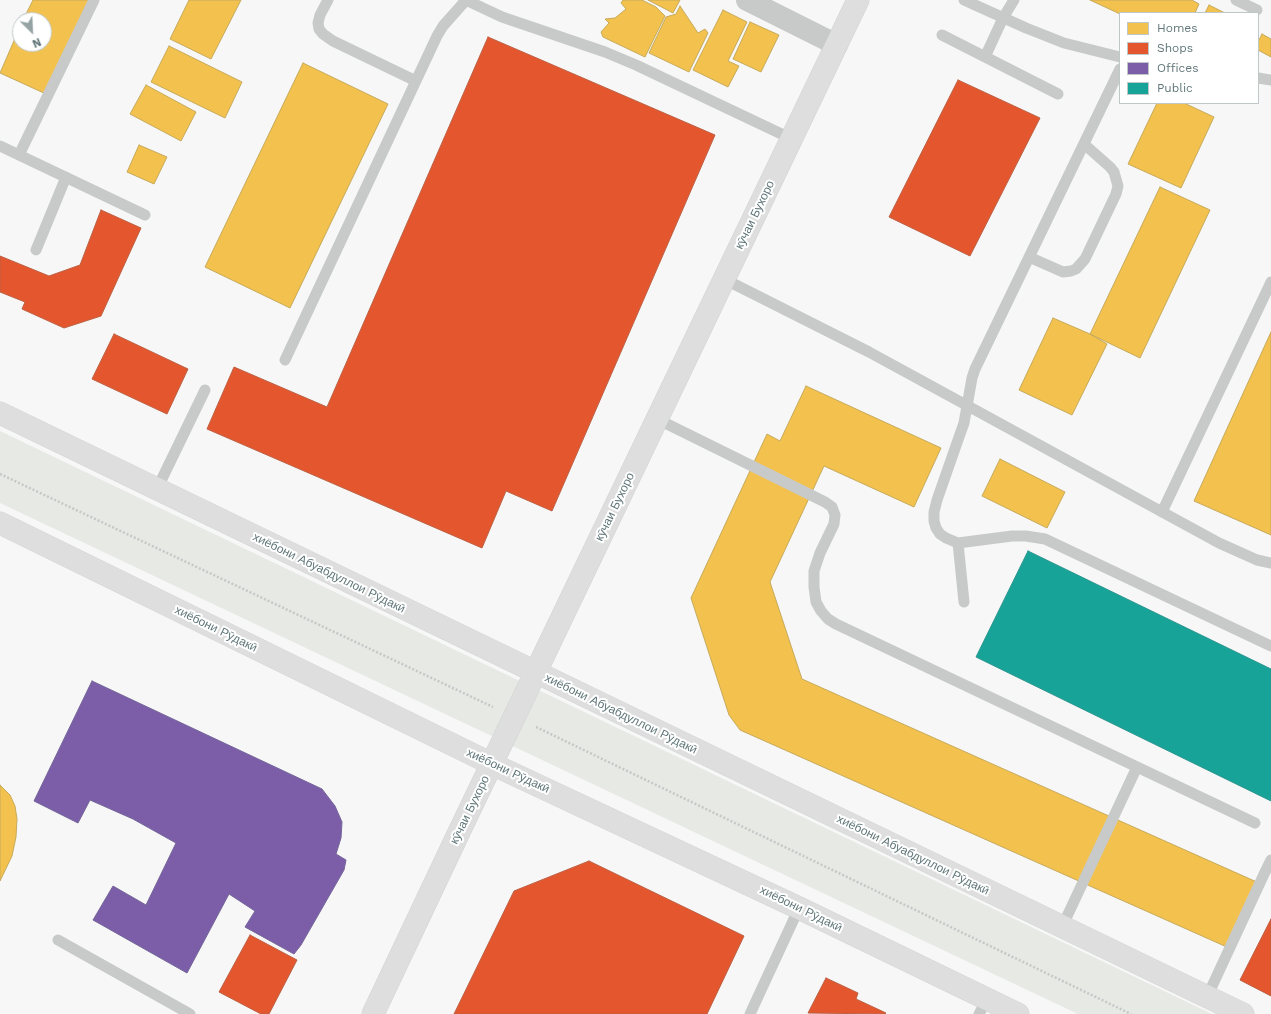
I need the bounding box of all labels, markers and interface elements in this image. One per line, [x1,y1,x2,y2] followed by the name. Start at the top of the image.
[12,12,52,52] north arrow
[1119,12,1259,104] legend
[1157,21,1198,35] text: Homes
[30,35,43,50] text: N
[1157,41,1193,55] text: Shops
[1157,61,1199,75] text: Offices
[1157,81,1193,95] text: Public
[732,178,778,252] street label: кӯчаи Бухоро
[592,470,638,544] street label: кӯчаи Бухоро
[250,530,408,616] street label: хиёбони Абуабдуллои Рӯдакӣ
[172,603,260,655] street label: хиёбони Рӯдакӣ
[542,671,700,757] street label: хиёбони Абуабдуллои Рӯдакӣ
[464,745,552,797] street label: хиёбони Рӯдакӣ
[447,773,493,847] street label: кӯчаи Бухоро
[834,812,992,898] street label: хиёбони Абуабдуллои Рӯдакӣ
[757,883,845,935] street label: хиёбони Рӯдакӣ

